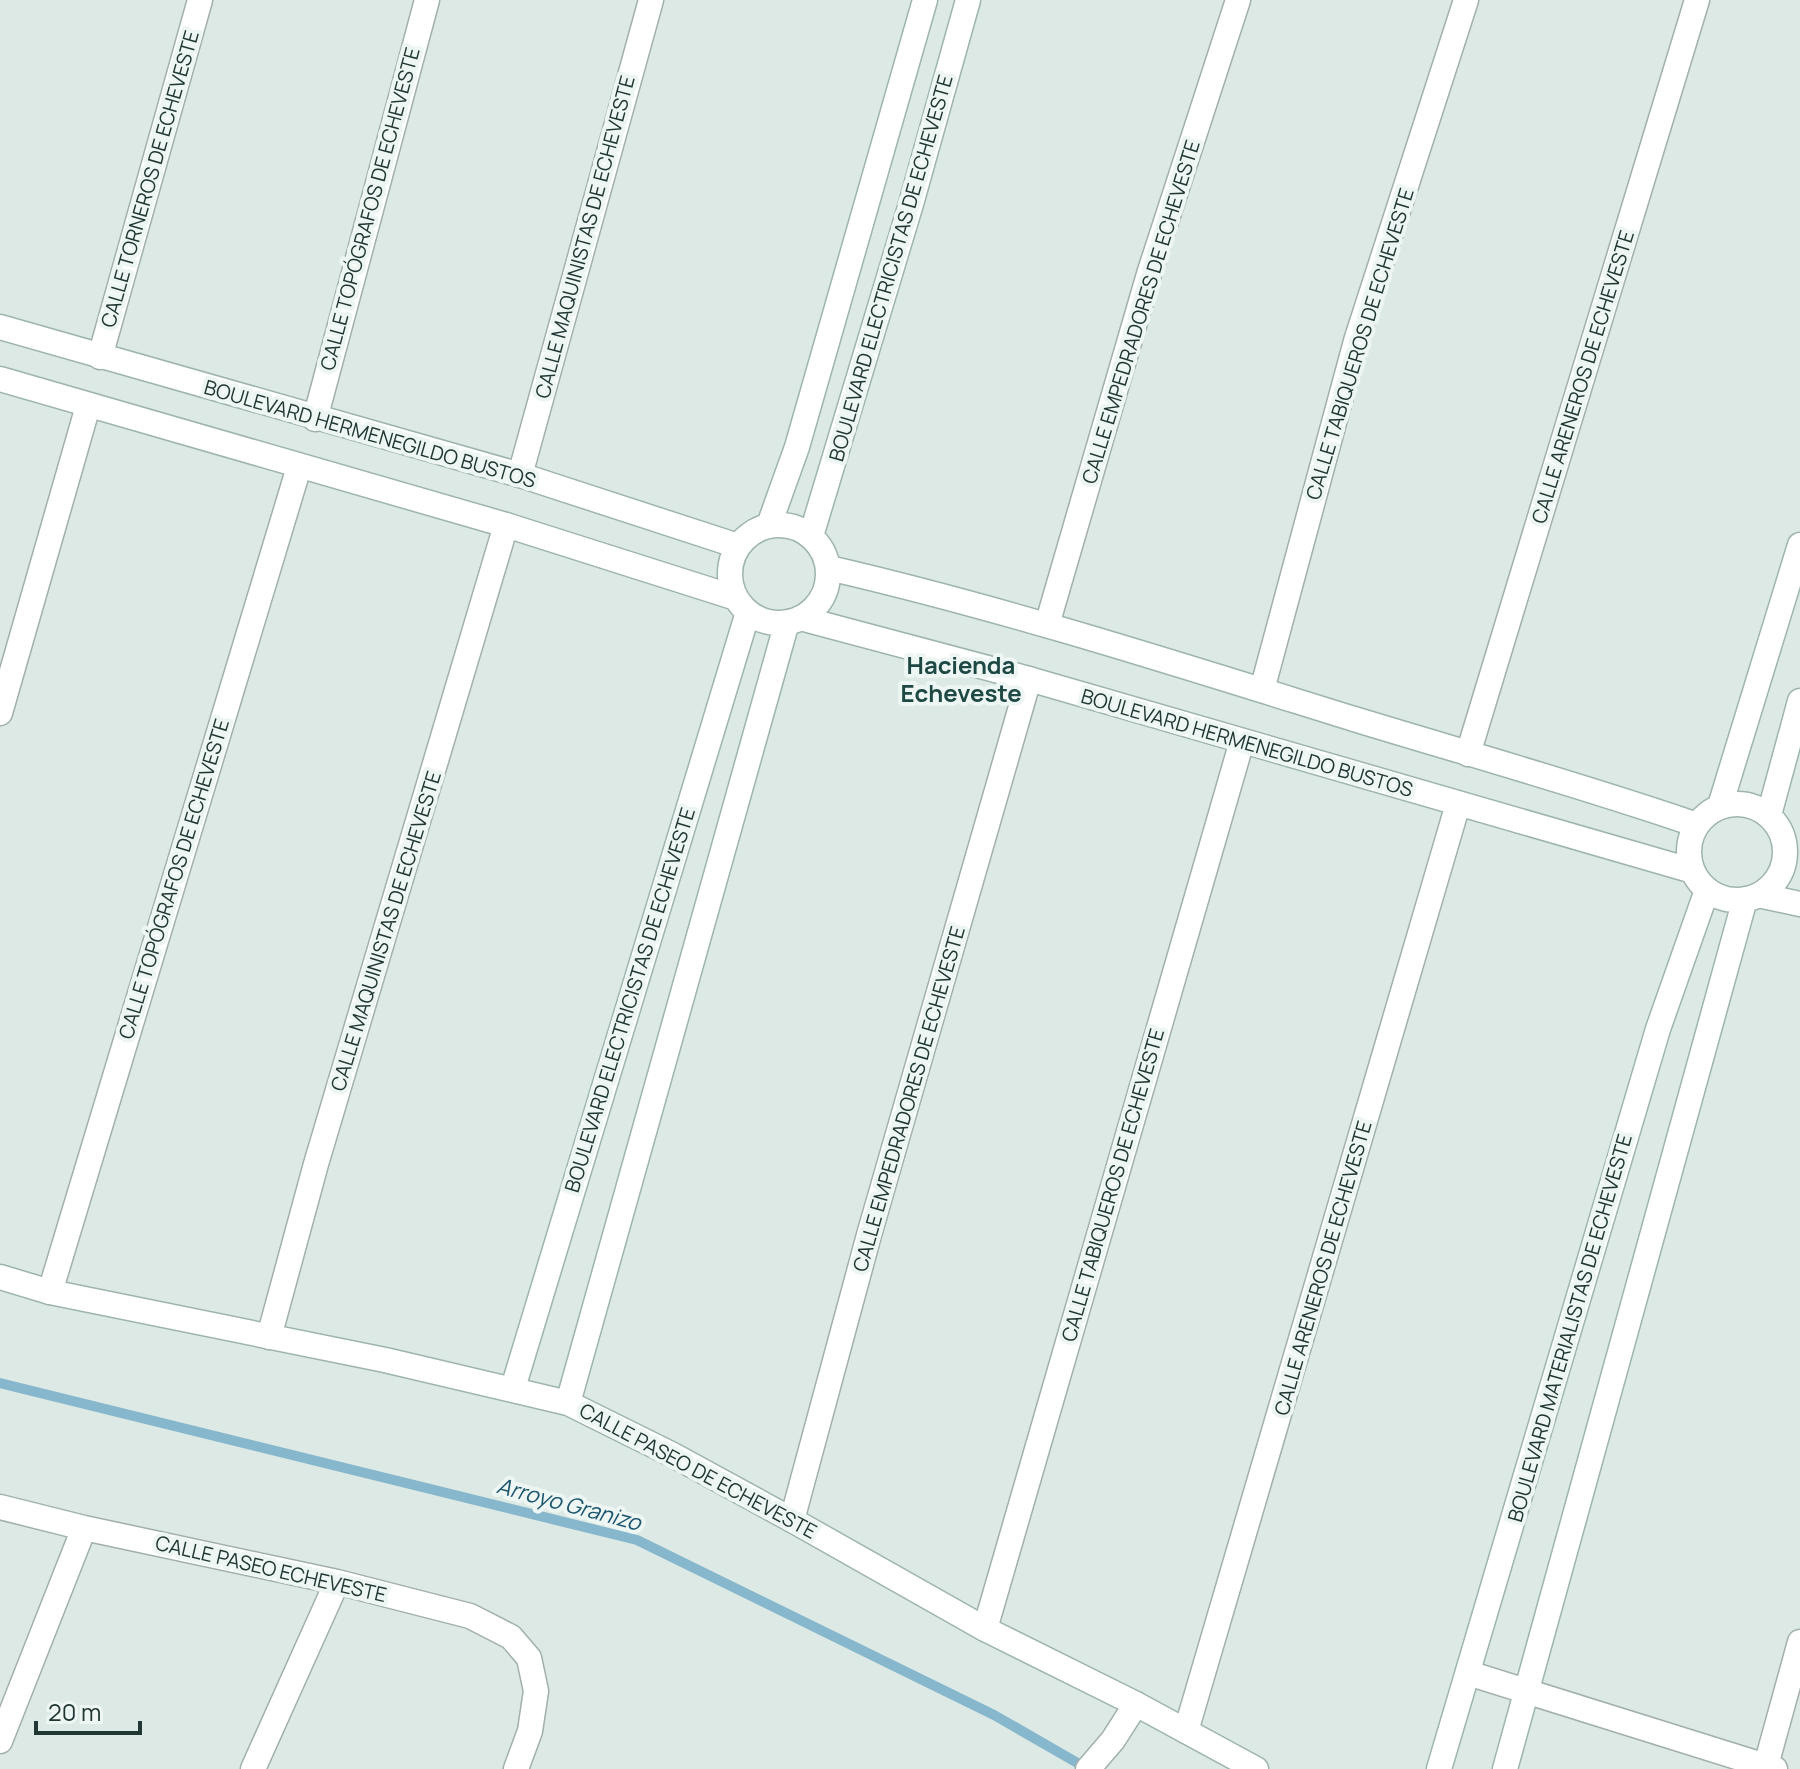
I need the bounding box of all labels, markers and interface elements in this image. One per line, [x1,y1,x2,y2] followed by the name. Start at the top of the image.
[94,27,205,330] street label: CALLE TORNEROS DE ECHEVESTE
[313,44,426,373] street label: CALLE TOPÓGRAFOS DE ECHEVESTE
[822,71,959,464] street label: BOULEVARD ELECTRICISTAS DE ECHEVESTE
[528,72,641,401] street label: CALLE MAQUINISTAS DE ECHEVESTE
[1075,137,1206,487] street label: CALLE EMPEDRADORES DE ECHEVESTE
[1299,185,1420,503] street label: CALLE TABIQUEROS DE ECHEVESTE
[1525,227,1640,527] street label: CALLE ARENEROS DE ECHEVESTE
[201,373,539,494] street label: BOULEVARD HERMENEGILDO BUSTOS
[900,648,1022,709] district label: Hacienda Echeveste
[1078,682,1416,803] street label: BOULEVARD HERMENEGILDO BUSTOS
[112,716,235,1042] street label: CALLE TOPÓGRAFOS DE ECHEVESTE
[324,768,447,1094] street label: CALLE MAQUINISTAS DE ECHEVESTE
[558,804,701,1196] street label: BOULEVARD ELECTRICISTAS DE ECHEVESTE
[846,923,971,1275] street label: CALLE EMPEDRADORES DE ECHEVESTE
[1055,1025,1170,1345] street label: CALLE TABIQUEROS DE ECHEVESTE
[1267,1117,1378,1418] street label: CALLE ARENEROS DE ECHEVESTE
[1501,1131,1638,1525] street label: BOULEVARD MATERIALISTAS DE ECHEVESTE
[575,1396,822,1545] street label: CALLE PASEO DE ECHEVESTE
[494,1470,646,1538] water label: Arroyo Granizo
[153,1529,389,1608] street label: CALLE PASEO ECHEVESTE
[36,1685,140,1735] scale bar
[48,1695,101,1728] text: 20 m

